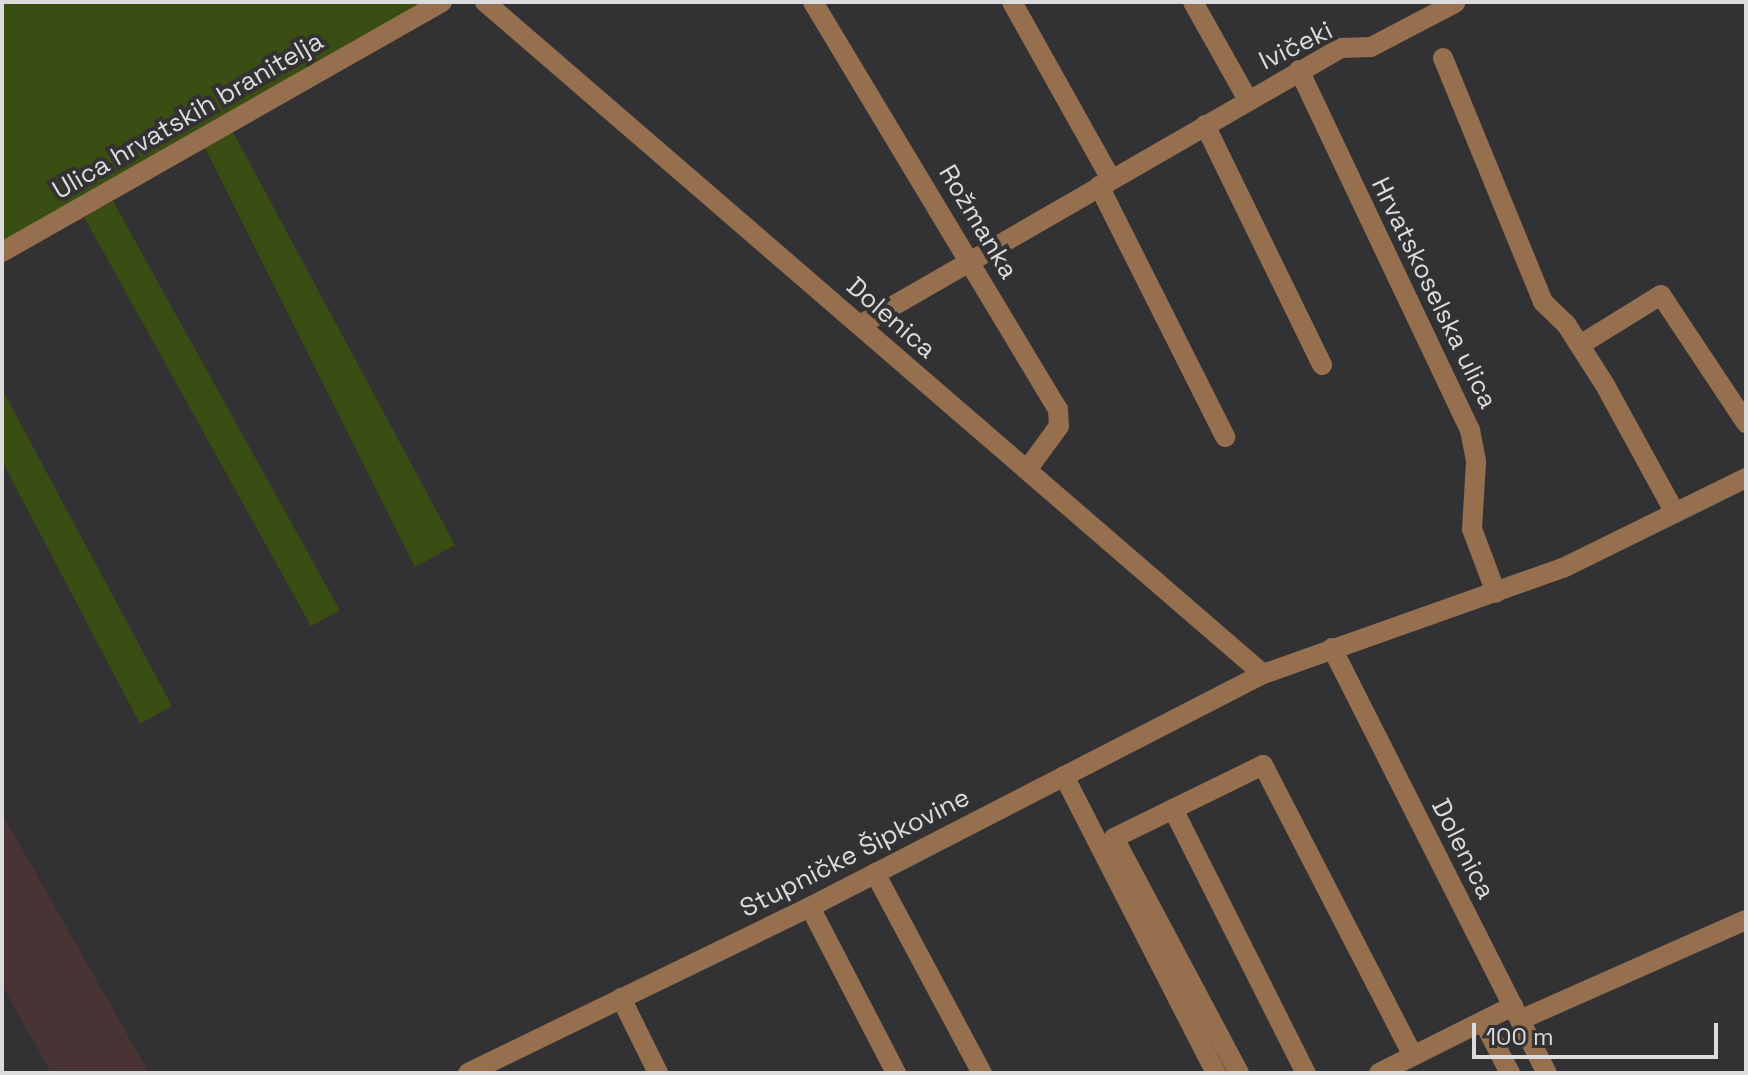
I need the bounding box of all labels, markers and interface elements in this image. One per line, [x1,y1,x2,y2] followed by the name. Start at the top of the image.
[1254,15,1338,77] street label: Ivičeki
[47,26,329,206] street label: Ulica hrvatskih branitelja
[932,159,1024,285] street label: Rožmanka
[1364,172,1504,414] street label: Hrvatskoselska ulica
[840,271,942,365] street label: Dolenica
[735,782,975,924] street label: Stupničke Šipkovine
[1425,794,1501,904] street label: Dolenica
[1476,1007,1722,1057] scale bar
[1486,1021,1554,1052] text: 100 m

